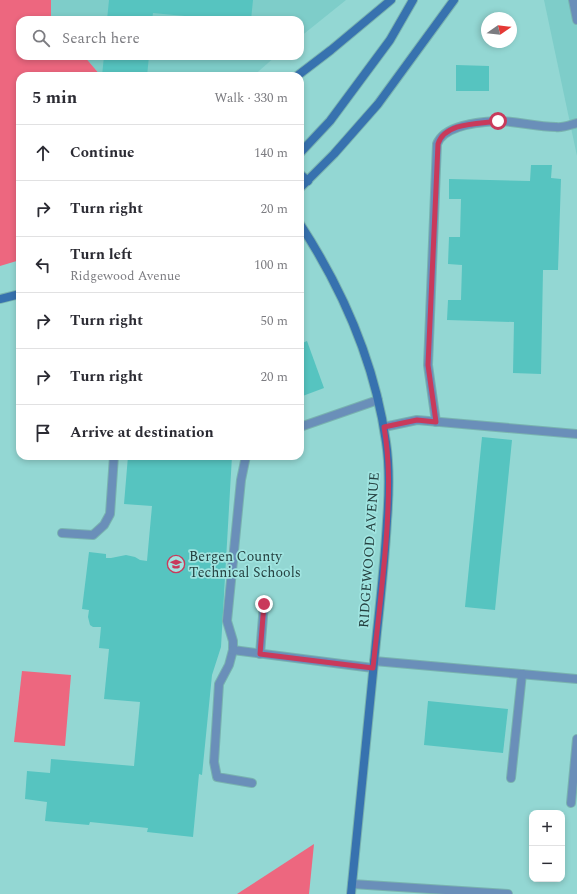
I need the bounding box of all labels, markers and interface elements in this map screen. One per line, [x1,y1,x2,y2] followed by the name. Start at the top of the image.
[481,12,517,48] north arrow
[16,16,304,60] search box
[30,27,52,49] icon: search
[62,27,140,50] text: Search here
[32,85,77,111] text: 5 min
[214,88,288,108] text: Walk · 330 m
[489,112,507,130] route start
[70,141,135,164] text: Continue
[32,142,54,164] icon: ahead
[254,143,288,163] text: 140 m
[70,197,143,220] text: Turn right
[32,198,54,220] icon: right
[261,199,288,219] text: 20 m
[70,243,132,266] text: Turn left
[32,254,54,276] icon: left
[254,255,288,275] text: 100 m
[70,266,181,286] text: Ridgewood Avenue
[70,309,143,332] text: Turn right
[32,310,54,332] icon: right
[261,311,288,331] text: 50 m
[70,365,143,388] text: Turn right
[32,366,54,388] icon: right
[261,367,288,387] text: 20 m
[70,421,214,444] text: Arrive at destination
[32,422,54,444] icon: arrive
[353,471,385,629] street label: RIDGEWOOD AVENUE
[189,546,301,583] place label: Bergen County Technical Schools
[166,554,186,574] school or university icon: Bergen County Technical Schools
[255,595,273,613] route end
[529,810,565,882] map controls
[529,810,565,846] button: +
[529,846,565,882] button: −

